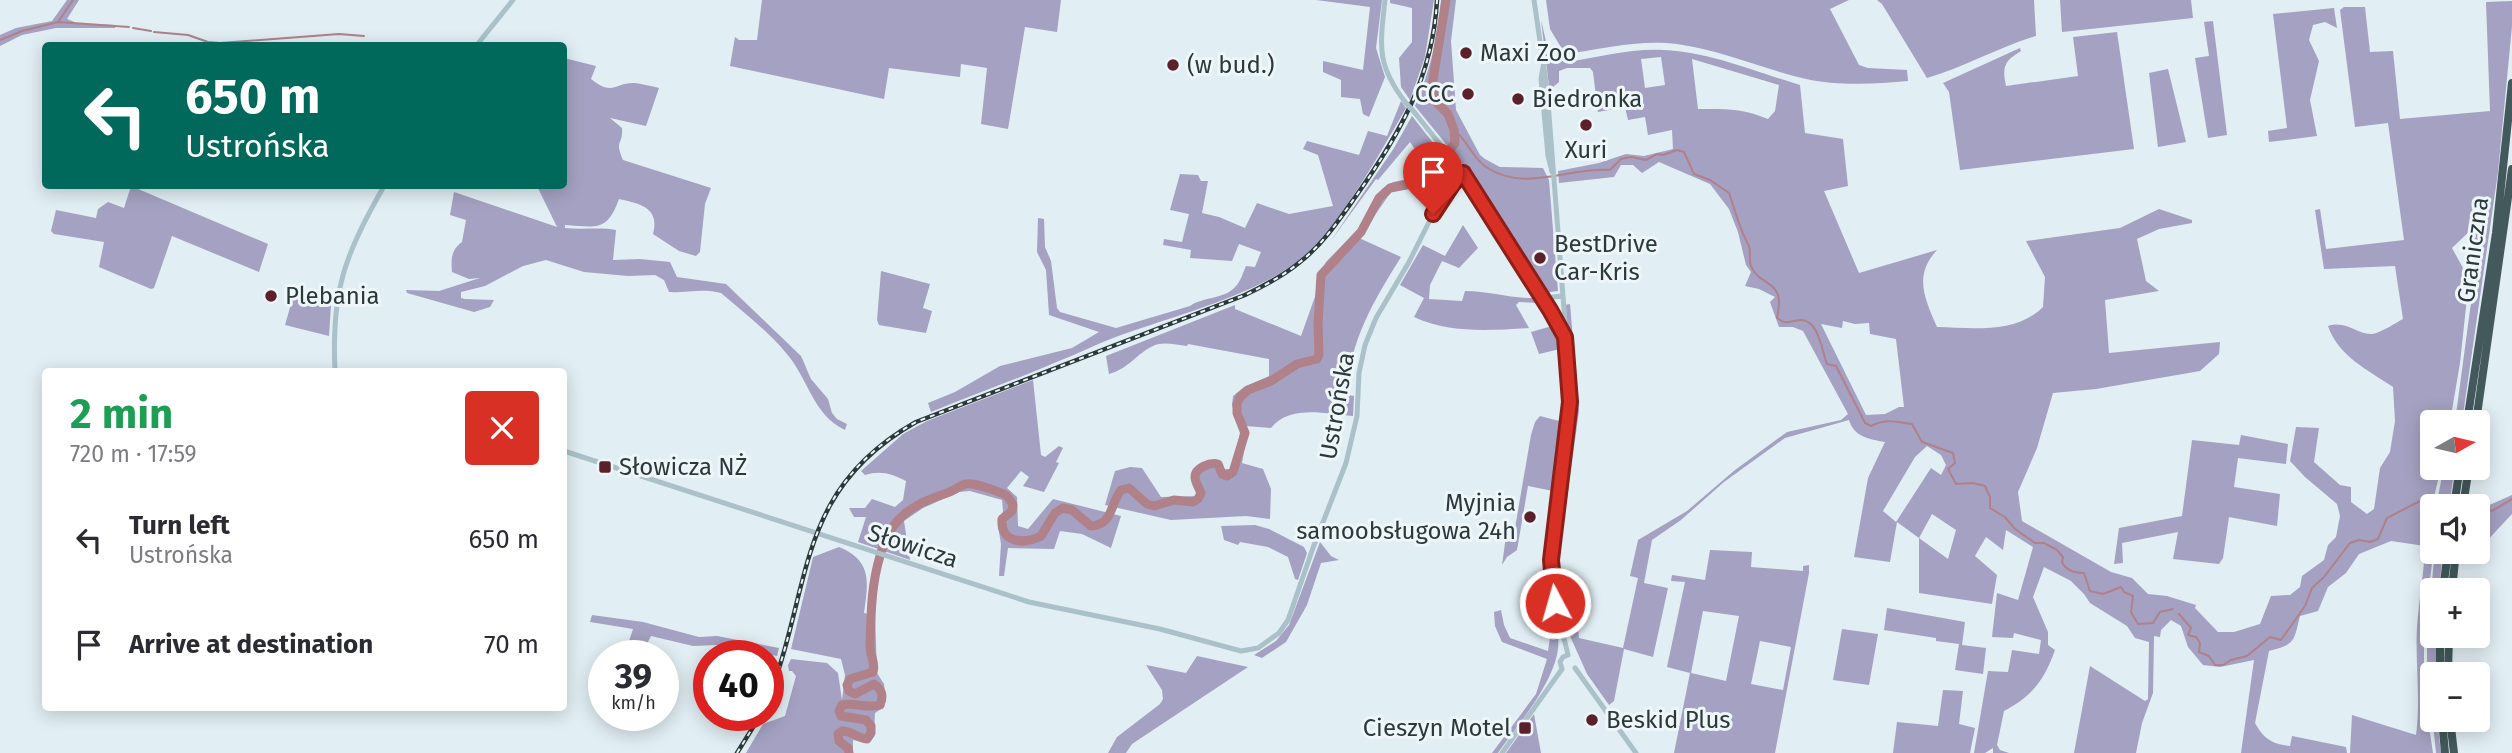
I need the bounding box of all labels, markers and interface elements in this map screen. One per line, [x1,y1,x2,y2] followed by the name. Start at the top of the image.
[1480,39,1577,67] place label: Maxi Zoo
[1458,45,1474,61] marker: Maxi Zoo
[1187,51,1274,79] place label: (w bud.)
[1165,57,1181,73] marker: (w bud.)
[185,67,320,126] text: 650 m
[70,70,161,161] icon: left
[1415,80,1454,108] place label: CCC
[1532,85,1642,113] place label: Biedronka
[1460,86,1476,102] marker: CCC
[1510,91,1526,107] marker: Biedronka
[1578,117,1594,133] marker: Xuri
[185,127,330,165] text: Ustrońska
[1565,136,1607,164] place label: Xuri
[1403,142,1463,214] pin
[1414,153,1452,191] icon: arrive
[2452,195,2494,305] street label: Graniczna
[1554,230,1658,286] place label: BestDrive Car-Kris
[1532,250,1548,266] marker: BestDrive Car-Kris
[285,282,380,310] place label: Plebania
[263,288,279,304] marker: Plebania
[1314,350,1360,462] street label: Ustrońska
[70,389,173,439] text: 2 min
[465,391,539,465] button: close
[2420,410,2490,480] north arrow
[2420,410,2490,732] map controls
[70,440,197,468] text: 720 m · 17:59
[619,453,747,481] place label: Słowicza NŻ
[597,459,613,475] marker: Słowicza NŻ
[1296,489,1516,545] place label: Myjnia samoobsługowa 24h
[2420,494,2490,564] button: sound
[1522,509,1538,525] marker: Myjnia samoobsługowa 24h
[129,510,230,541] text: Turn left
[864,518,962,574] street label: Słowicza
[70,521,108,559] icon: left
[469,524,539,555] text: 650 m
[129,541,233,569] text: Ustrońska
[1518,566,1592,640] position arrow
[2420,578,2490,648] button: +
[70,626,108,664] icon: arrive
[129,629,373,660] text: Arrive at destination
[484,629,539,660] text: 70 m
[693,640,784,731] speed limit sign: 40
[615,655,652,697] text: 39
[2420,662,2490,732] button: −
[611,692,656,714] text: km/h
[1606,706,1731,734] place label: Beskid Plus
[1584,712,1600,728] marker: Beskid Plus
[1363,714,1511,742] place label: Cieszyn Motel
[1517,720,1533,736] marker: Cieszyn Motel

